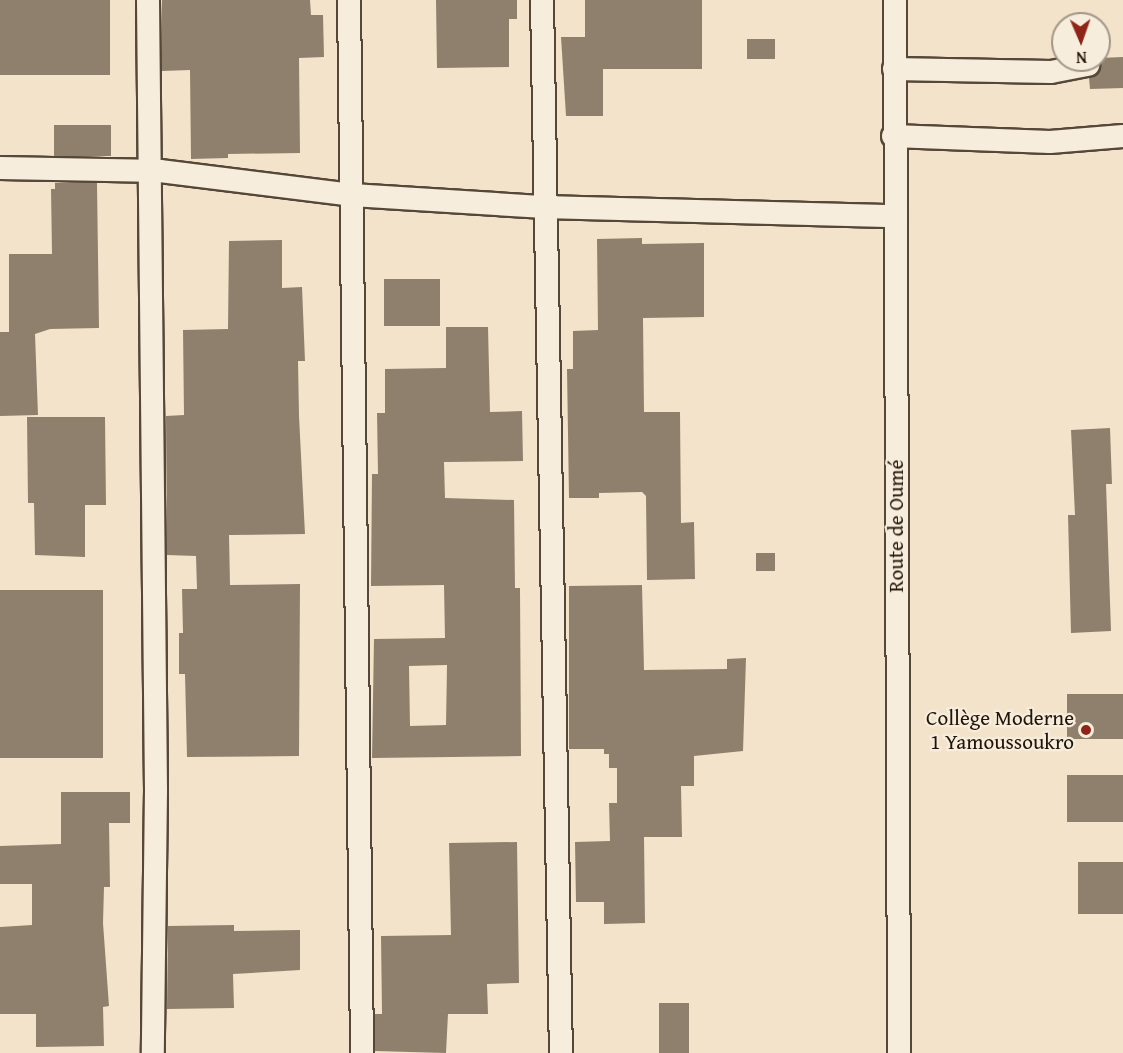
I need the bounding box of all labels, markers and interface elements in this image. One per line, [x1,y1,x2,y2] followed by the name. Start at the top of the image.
[1051,12,1111,72] north arrow
[1076,46,1087,70] text: N
[883,460,909,592] street label: Route de Oumé
[926,705,1074,755] place label: Collège Moderne 1 Yamoussoukro
[1079,723,1093,737] marker: Collège Moderne 1 Yamoussoukro

